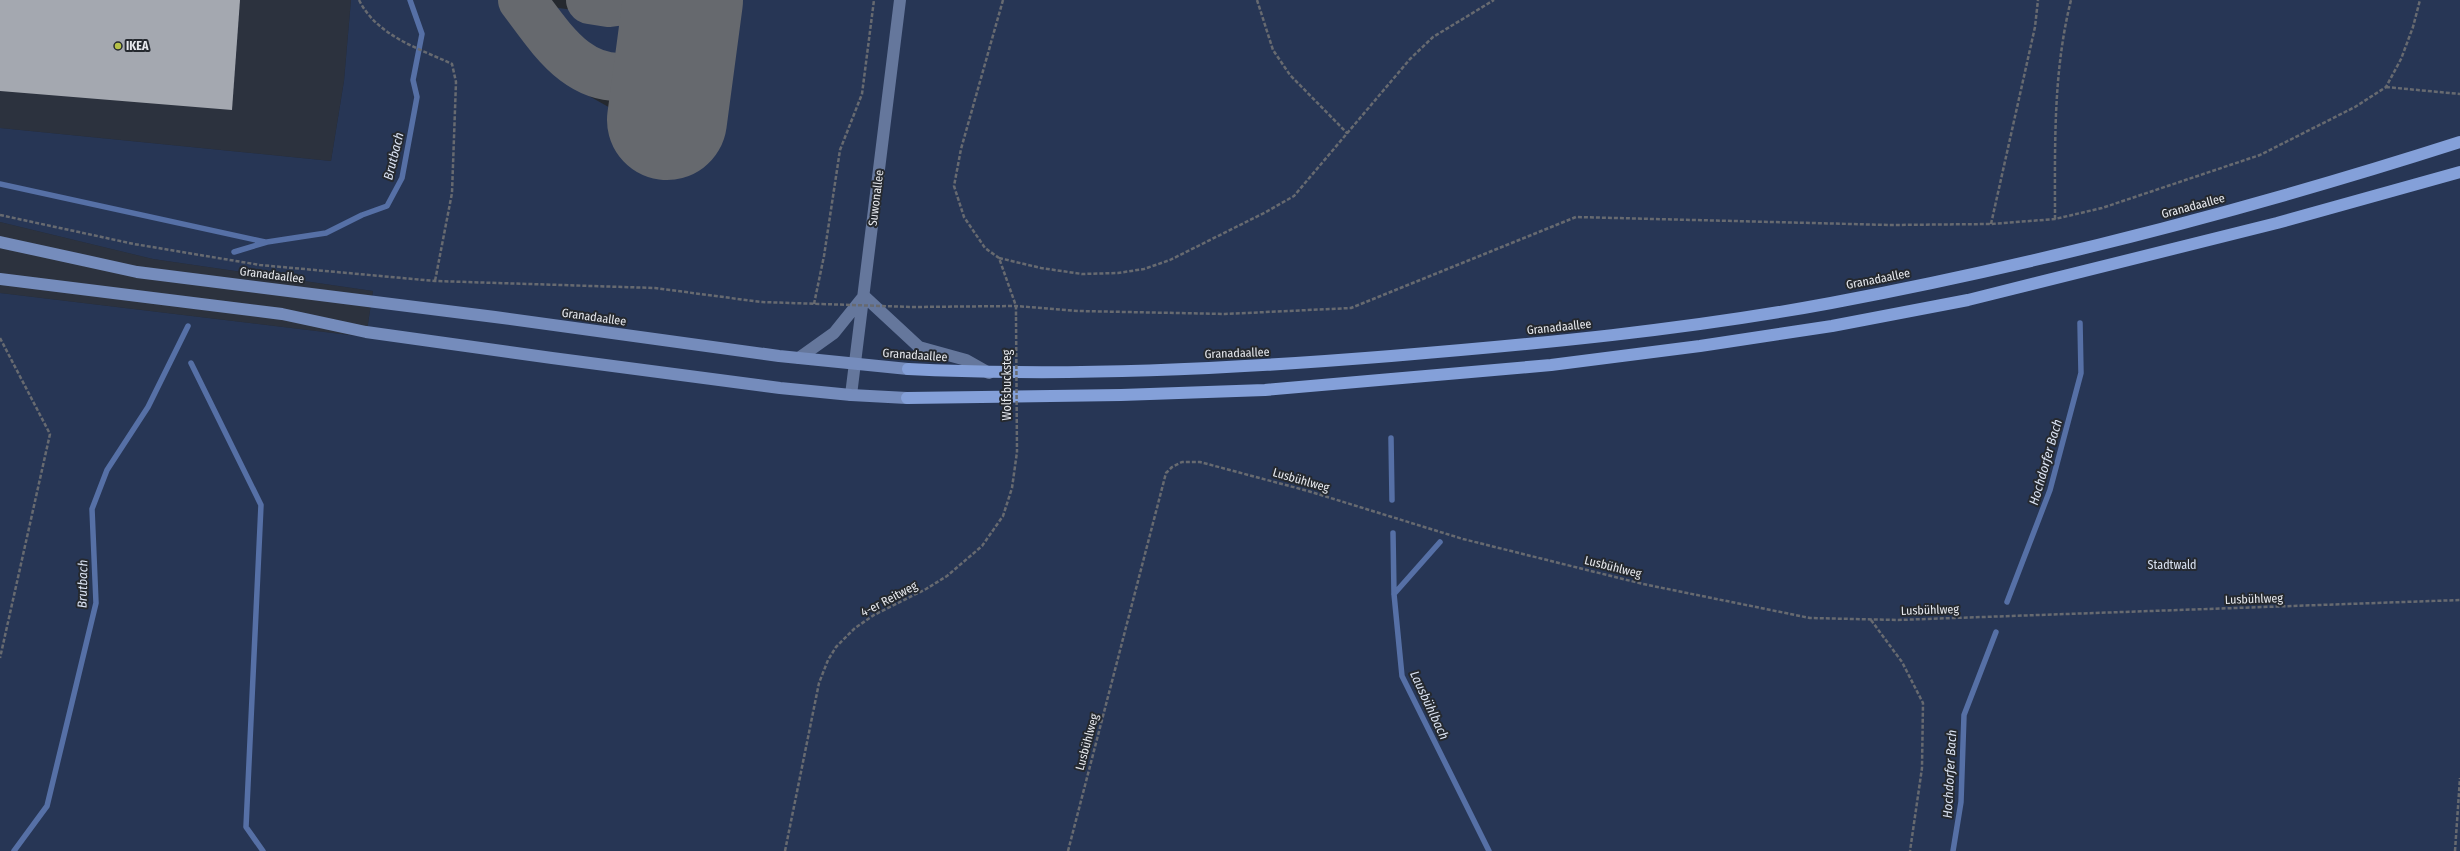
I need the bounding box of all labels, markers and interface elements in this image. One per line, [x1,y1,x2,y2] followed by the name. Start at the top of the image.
[126,39,149,53] place label: IKEA
[113,41,123,51] marker: IKEA
[380,131,407,181] water label: Brutbach
[866,169,886,227] street label: Suwonallee
[2160,191,2226,221] street label: Granadaallee
[239,264,305,286] street label: Granadaallee
[1845,266,1911,292] street label: Granadaallee
[561,306,627,328] street label: Granadaallee
[1526,317,1592,337] street label: Granadaallee
[1204,345,1270,361] street label: Granadaallee
[882,346,948,364] street label: Granadaallee
[1000,349,1014,420] street label: Wolfsbucksteg
[2026,417,2065,507] water label: Hochdorfer Bach
[1271,465,1331,495] street label: Lusbühlweg
[1583,553,1643,581] street label: Lusbühlweg
[2147,558,2197,572] park label: Stadtwald
[75,560,90,608] water label: Brutbach
[858,578,920,620] street label: 4-er Reitweg
[2225,591,2284,607] street label: Lusbühlweg
[1901,602,1960,618] street label: Lusbühlweg
[1407,668,1452,742] water label: Lausbühlbach
[1073,712,1101,772] street label: Lusbühlweg
[1940,729,1959,819] water label: Hochdorfer Bach

